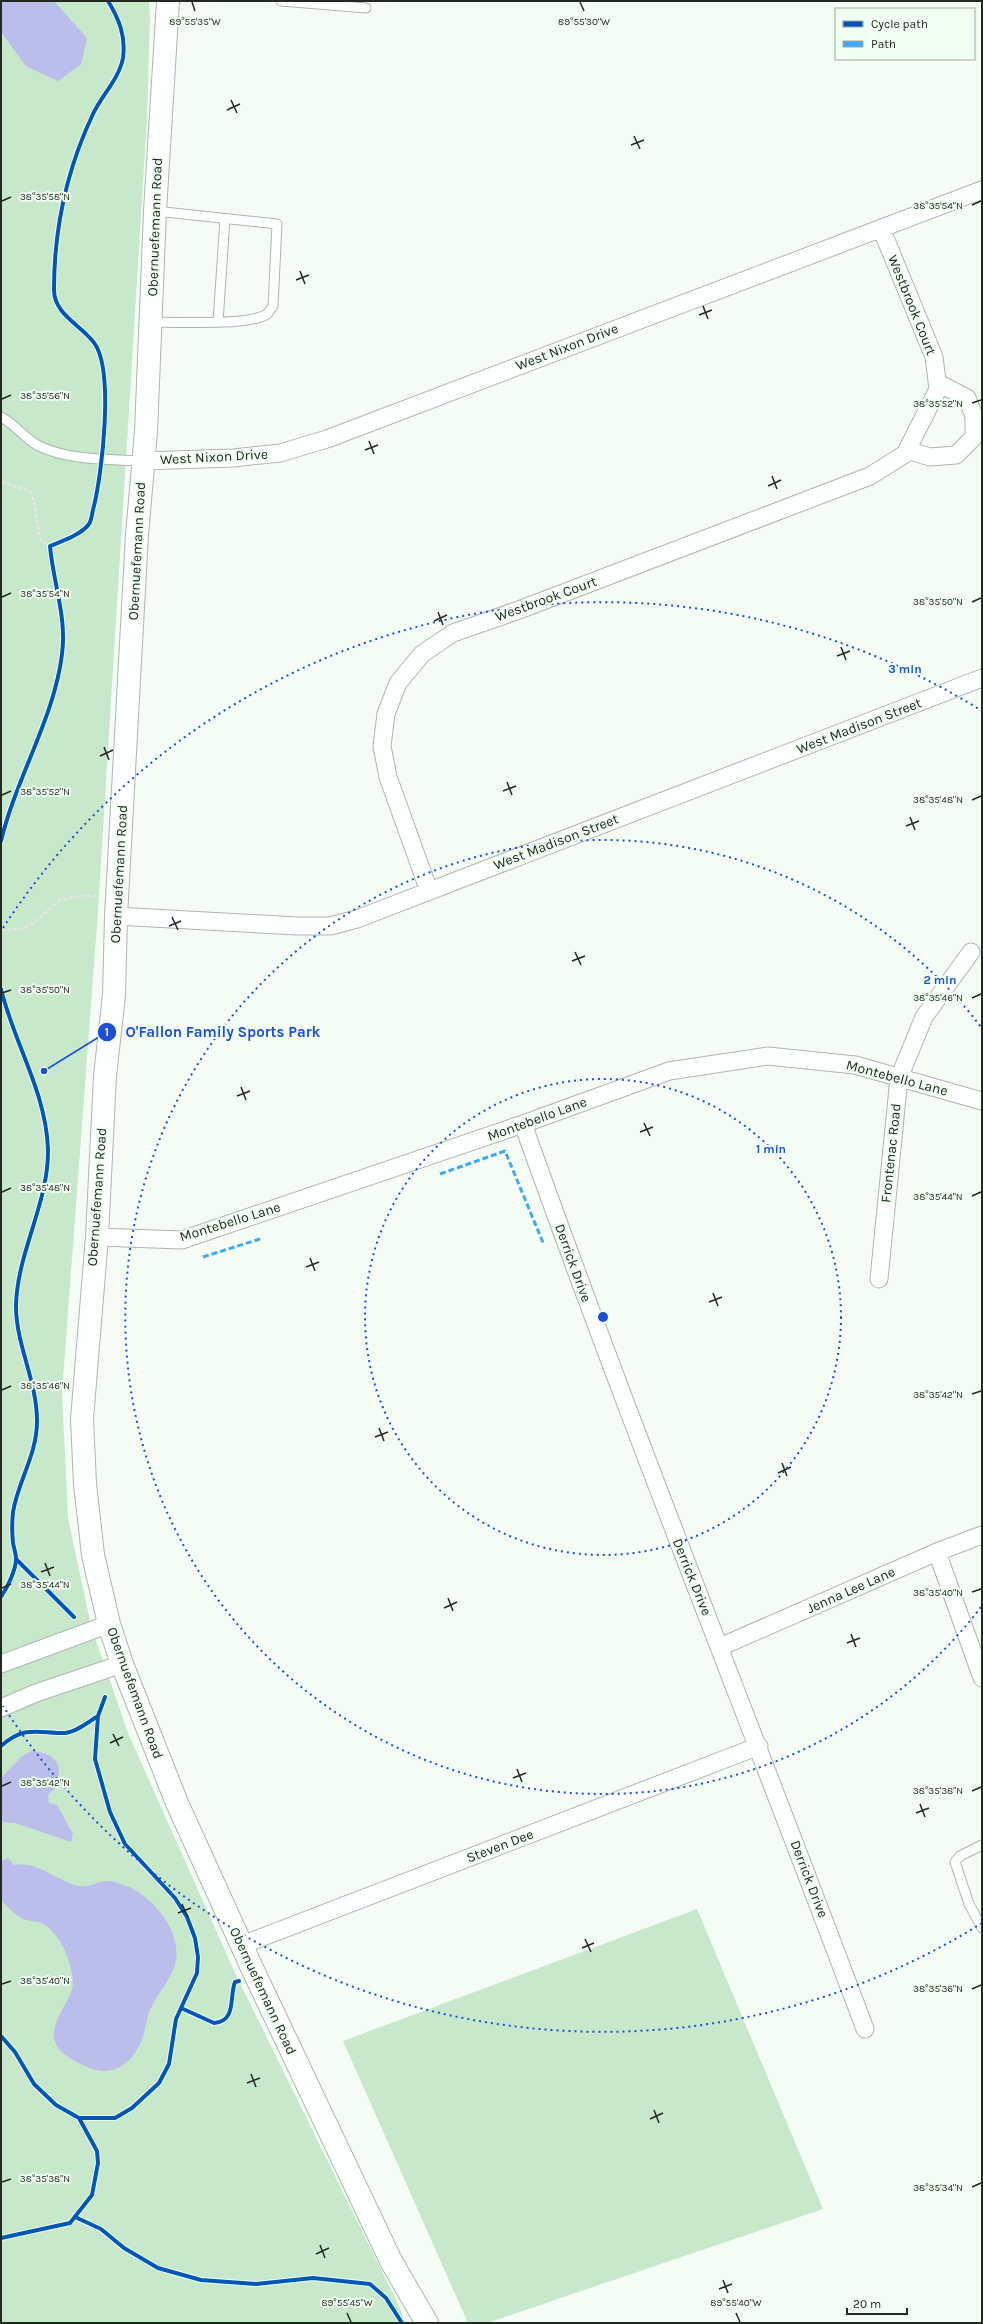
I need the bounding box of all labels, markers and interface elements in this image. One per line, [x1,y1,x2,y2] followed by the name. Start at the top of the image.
[835,8,975,60] legend
[169,16,221,28] text: 89°55'35"W
[558,16,610,28] text: 89°55'30"W
[871,17,928,31] text: Cycle path
[871,37,896,51] text: Path
[144,157,166,297] street label: Obernuefemann Road
[20,191,70,203] text: 38°35'58"N
[913,200,963,212] text: 38°35'54"N
[884,252,940,358] street label: Westbrook Court
[513,320,621,374] street label: West Nixon Drive
[20,390,70,402] text: 38°35'56"N
[913,398,963,410] text: 38°35'52"N
[160,446,268,468] street label: West Nixon Drive
[125,481,149,621] street label: Obernuefemann Road
[493,573,599,625] street label: Westbrook Court
[20,588,70,600] text: 38°35'54"N
[913,596,963,608] text: 38°35'50"N
[888,662,922,676] text: 3 min
[794,694,924,758] street label: West Madison Street
[20,786,70,798] text: 38°35'52"N
[913,794,963,806] text: 38°35'48"N
[107,804,131,944] street label: Obernuefemann Road
[491,810,621,874] street label: West Madison Street
[923,973,957,987] text: 2 min
[20,984,70,996] text: 38°35'50"N
[913,992,963,1004] text: 38°35'46"N
[97,1018,328,1045] callout: O'Fallon Family Sports Park
[126,1023,321,1041] text: O'Fallon Family Sports Park
[105,1025,109,1039] text: 1
[844,1056,950,1100] street label: Montebello Lane
[485,1093,589,1145] street label: Montebello Lane
[877,1102,905,1204] street label: Frontenac Road
[84,1127,110,1267] street label: Obernuefemann Road
[756,1142,786,1156] text: 1 min
[20,1182,70,1194] text: 38°35'48"N
[913,1191,963,1203] text: 38°35'44"N
[177,1199,283,1245] street label: Montebello Lane
[551,1222,595,1304] street label: Derrick Drive
[596,1310,610,1324] centre of rings
[20,1380,70,1392] text: 38°35'46"N
[913,1389,963,1401] text: 38°35'42"N
[669,1536,715,1618] street label: Derrick Drive
[804,1563,898,1617] street label: Jenna Lee Lane
[20,1579,70,1591] text: 38°35'44"N
[913,1587,963,1599] text: 38°35'40"N
[103,1625,167,1761] street label: Obernuefemann Road
[20,1777,70,1789] text: 38°35'42"N
[913,1785,963,1797] text: 38°35'38"N
[464,1825,536,1867] street label: Steven Dee
[786,1838,832,1920] street label: Derrick Drive
[226,1924,300,2058] street label: Obernuefemann Road
[20,1975,70,1987] text: 38°35'40"N
[913,1983,963,1995] text: 38°35'36"N
[20,2173,70,2185] text: 38°35'38"N
[913,2182,963,2194] text: 38°35'34"N
[847,2290,907,2316] scale bar
[321,2297,373,2309] text: 89°55'45"W
[710,2297,762,2309] text: 89°55'40"W
[853,2297,881,2311] text: 20 m

